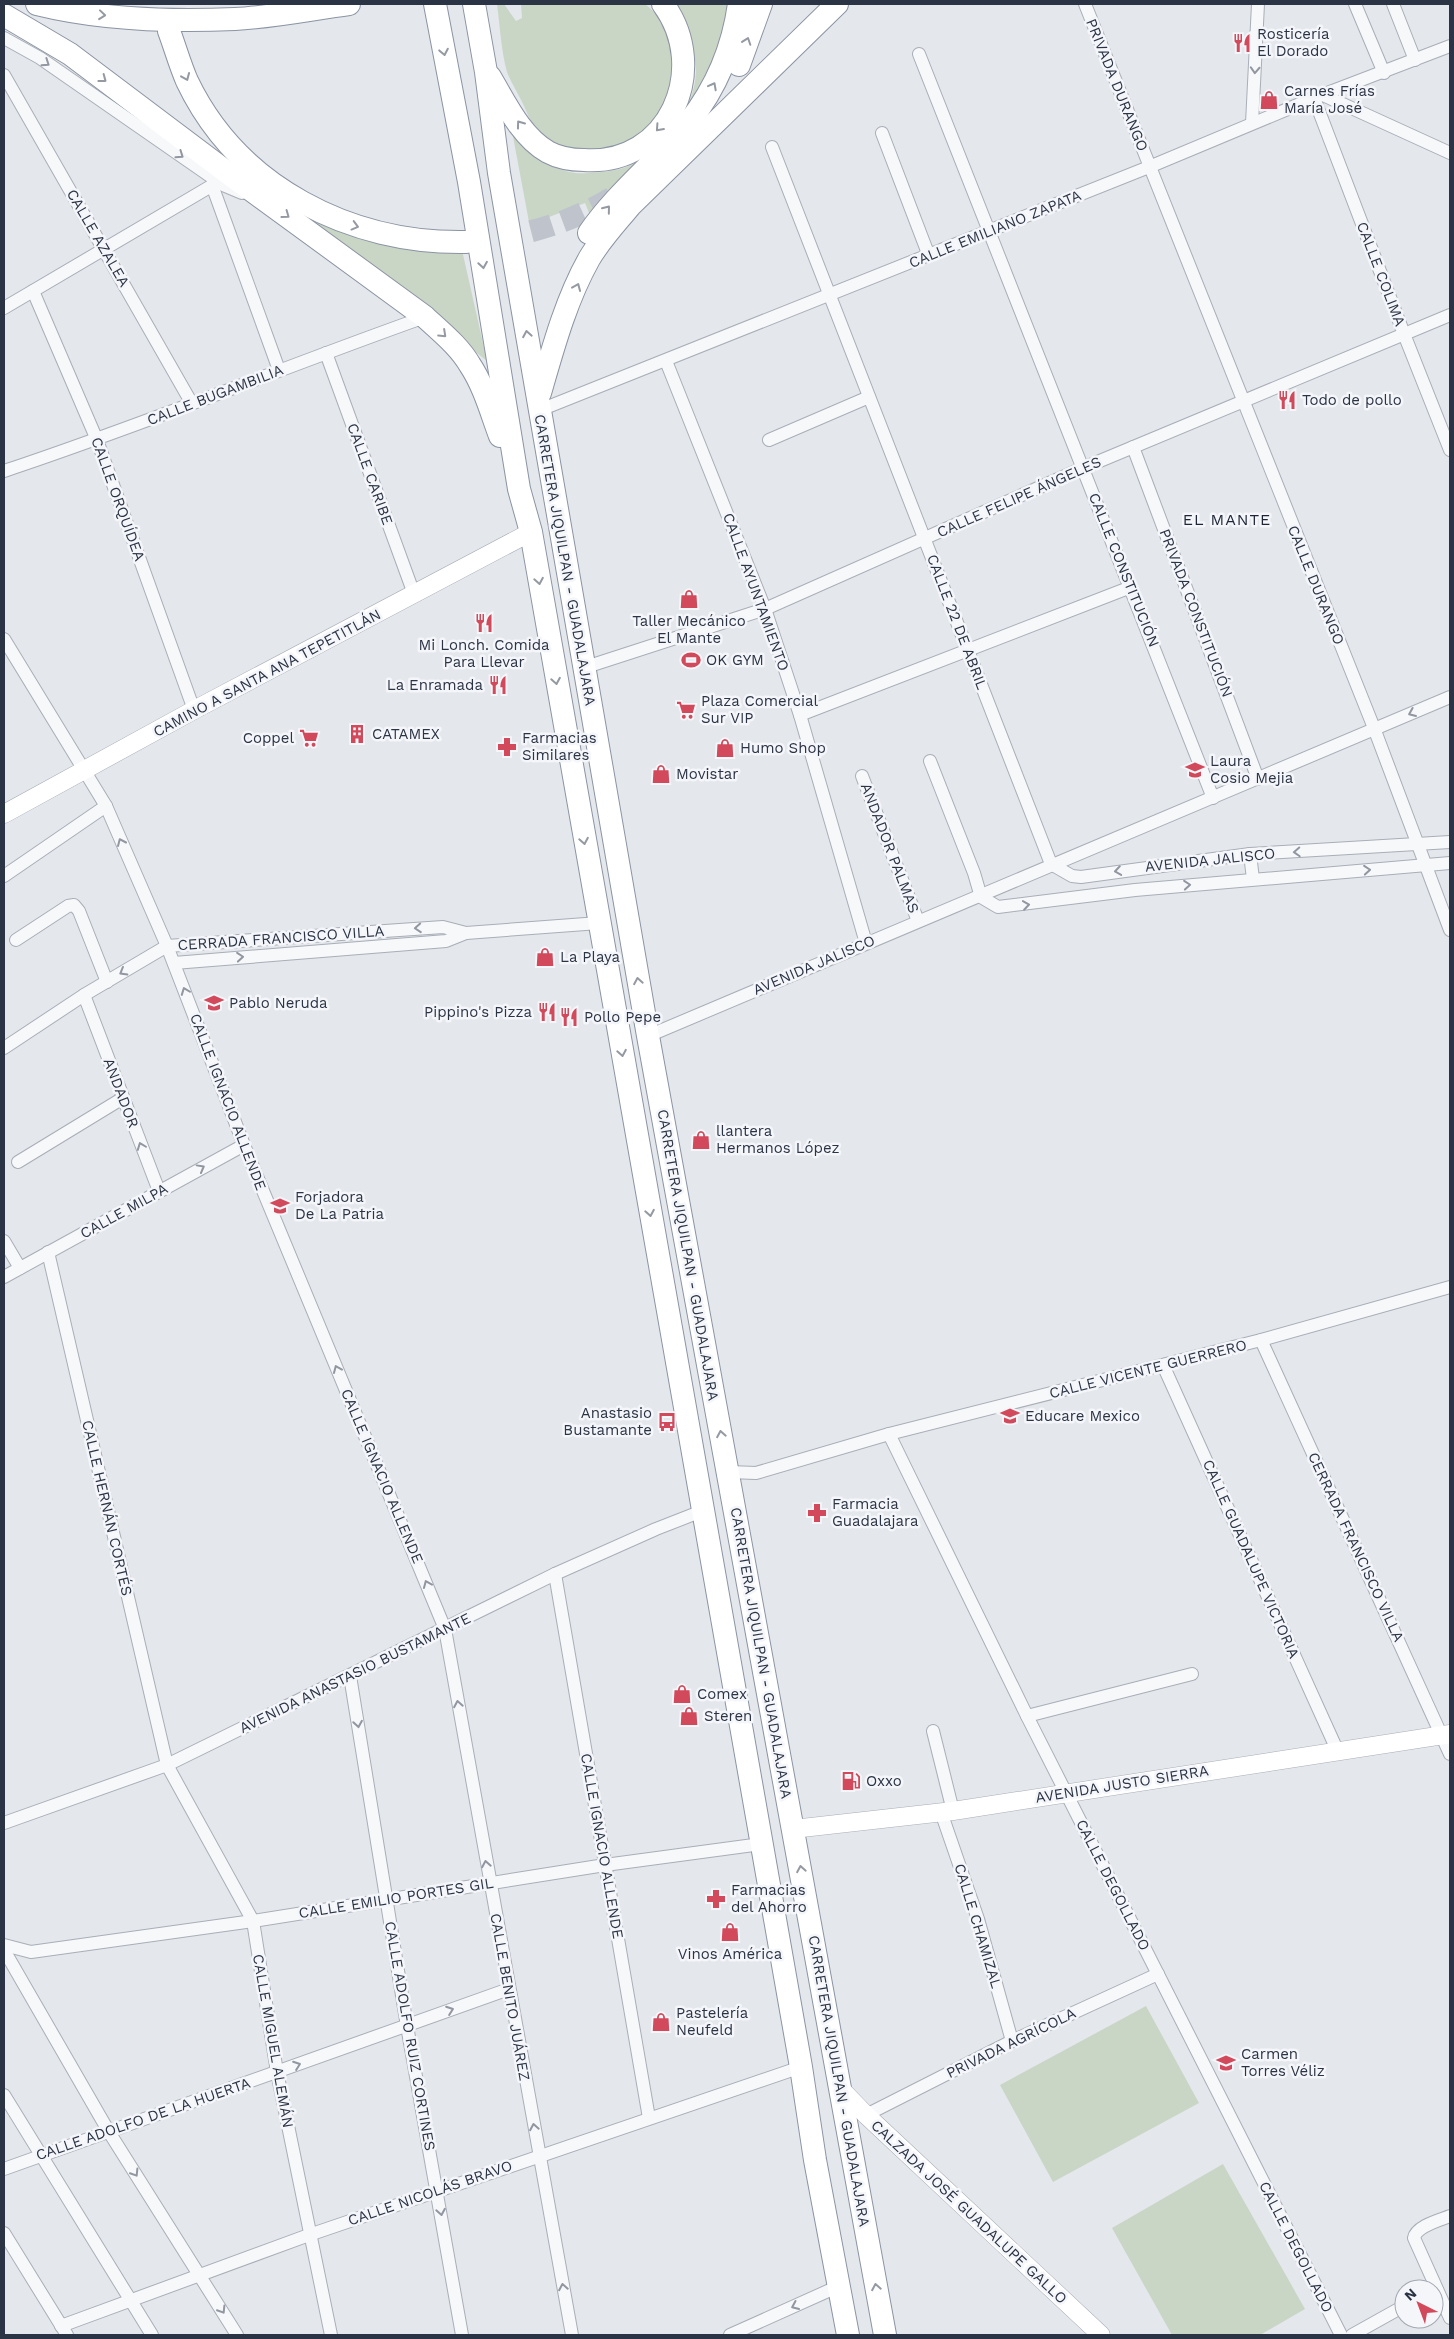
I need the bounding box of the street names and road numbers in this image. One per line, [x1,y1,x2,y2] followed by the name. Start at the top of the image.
[1082,16,1152,154] street label: PRIVADA DURANGO
[63,186,133,290] street label: CALLE AZALEA
[906,186,1084,272] street label: CALLE EMILIANO ZAPATA
[1353,219,1409,329] street label: CALLE COLIMA
[144,361,286,429] street label: CALLE BUGAMBILIA
[530,413,600,707] street label: CARRETERA JIQUILPAN - GUADALAJARA
[343,421,397,527] street label: CALLE CARIBE
[87,435,149,563] street label: CALLE ORQUÍDEA
[934,453,1104,541] street label: CALLE FELIPE ÁNGELES
[1085,490,1164,650] street label: CALLE CONSTITUCIÓN
[719,511,793,673] street label: CALLE AYUNTAMIENTO
[1284,523,1348,647] street label: CALLE DURANGO
[1156,526,1237,700] street label: PRIVADA CONSTITUCIÓN
[923,552,991,692] street label: CALLE 22 DE ABRIL
[150,605,384,741] street label: CAMINO A SANTA ANA TEPETITLÁN
[857,780,923,916] street label: ANDADOR PALMAS
[1144,844,1276,876] street label: AVENIDA JALISCO
[177,922,385,954] street label: CERRADA FRANCISCO VILLA
[750,931,878,999] street label: AVENIDA JALISCO
[186,1011,270,1193] street label: CALLE IGNACIO ALLENDE
[99,1056,143,1130] street label: ANDADOR
[653,1108,723,1402] street label: CARRETERA JIQUILPAN - GUADALAJARA
[77,1179,171,1242] street label: CALLE MILPA
[1047,1336,1249,1402] street label: CALLE VICENTE GUERRERO
[337,1386,427,1566] street label: CALLE IGNACIO ALLENDE
[78,1418,136,1598] street label: CALLE HERNÁN CORTÉS
[1304,1449,1408,1645] street label: CERRADA FRANCISCO VILLA
[1199,1457,1303,1661] street label: CALLE GUADALUPE VICTORIA
[726,1506,796,1800] street label: CARRETERA JIQUILPAN - GUADALAJARA
[236,1609,474,1737] street label: AVENIDA ANASTASIO BUSTAMANTE
[577,1752,627,1940] street label: CALLE IGNACIO ALLENDE
[1034,1761,1210,1807] street label: AVENIDA JUSTO SIERRA
[1072,1816,1154,1954] street label: CALLE DEGOLLADO
[950,1861,1006,1991] street label: CALLE CHAMIZAL
[297,1874,495,1922] street label: CALLE EMILIO PORTES GIL
[486,1912,534,2082] street label: CALLE BENITO JUÁREZ
[381,1920,439,2152] street label: CALLE ADOLFO RUIZ CORTINES
[804,1934,874,2228] street label: CARRETERA JIQUILPAN - GUADALAJARA
[249,1953,297,2129] street label: CALLE MIGUEL ALEMÁN
[943,2004,1079,2082] street label: PRIVADA AGRÍCOLA
[33,2074,253,2164] street label: CALLE ADOLFO DE LA HUERTA
[867,2116,1071,2308] street label: CALZADA JOSÉ GUADALUPE GALLO
[345,2156,515,2230] street label: CALLE NICOLÁS BRAVO
[1255,2178,1337,2316] street label: CALLE DEGOLLADO

